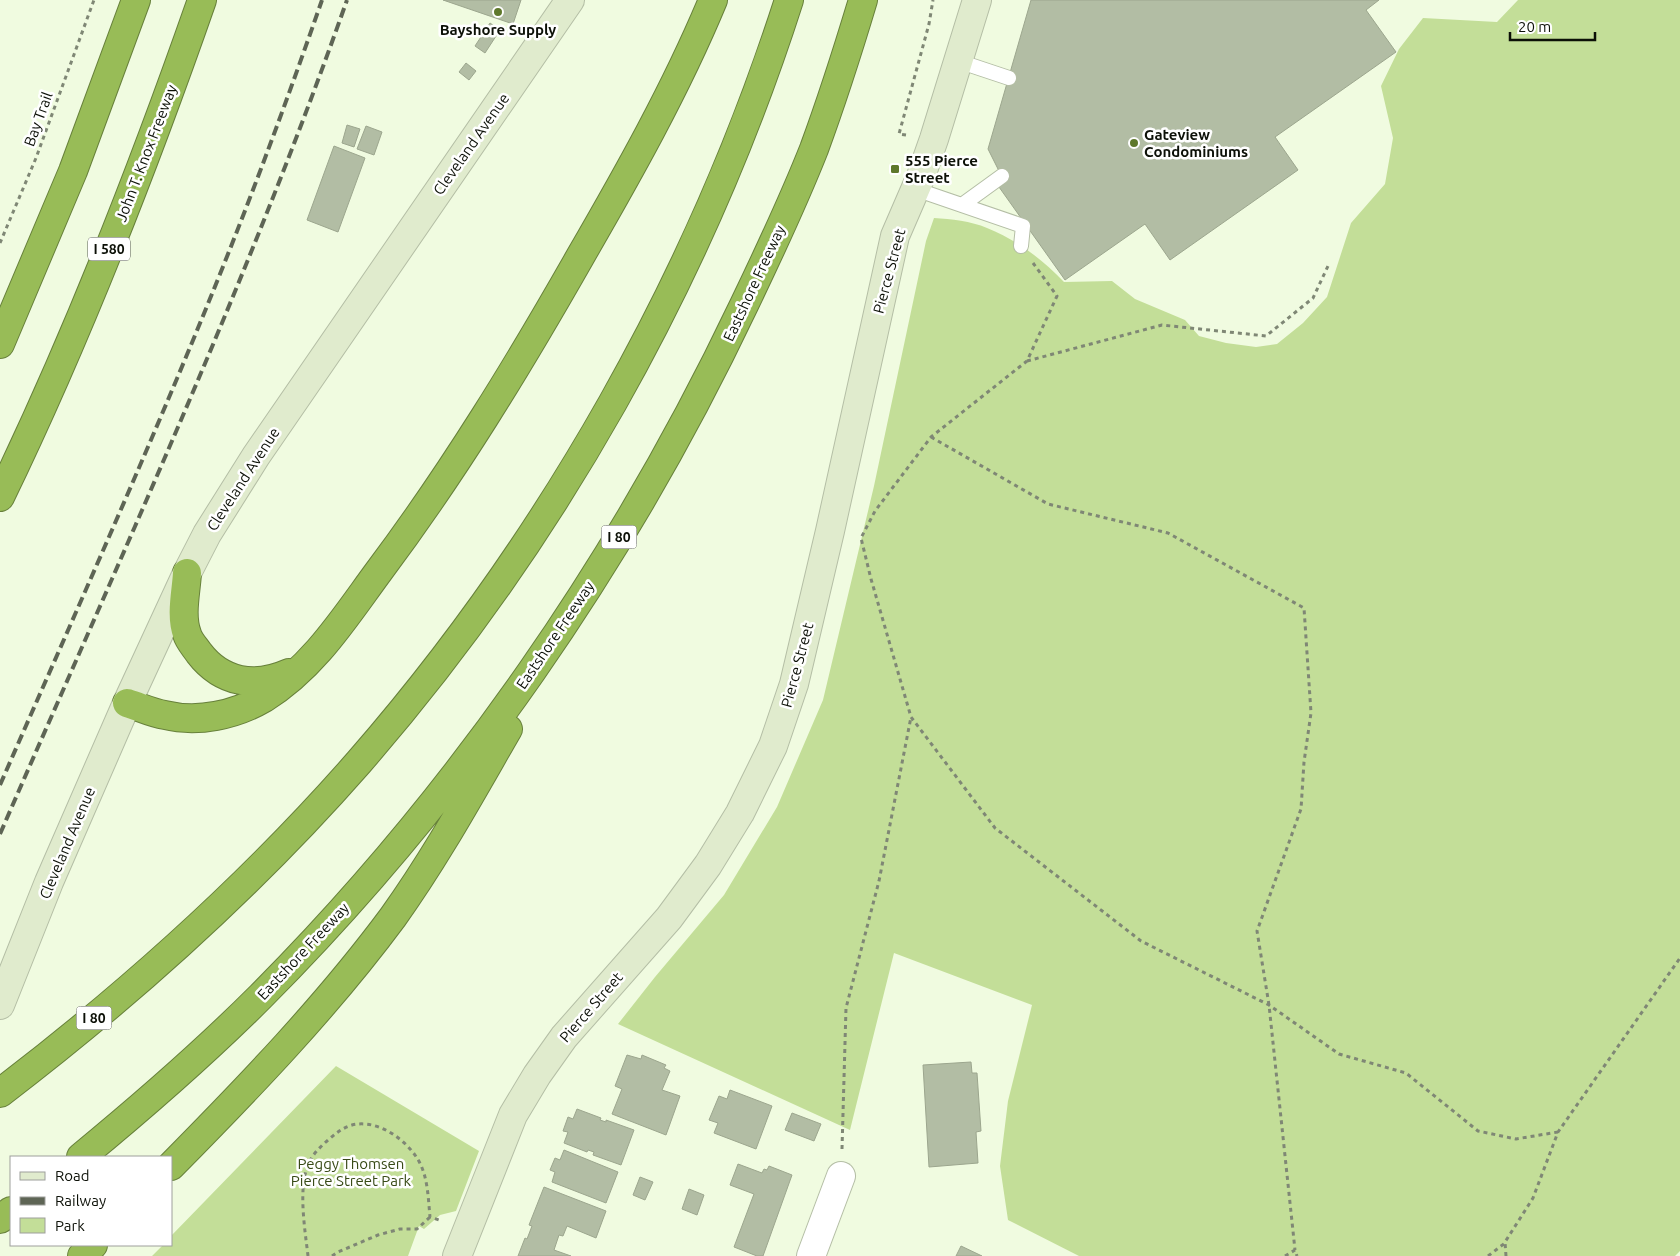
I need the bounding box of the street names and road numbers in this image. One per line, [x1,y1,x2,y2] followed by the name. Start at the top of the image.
[112,82,180,224] street label: John T. Knox Freeway
[20,89,56,149] street label: Bay Trail
[430,90,512,198] street label: Cleveland Avenue
[720,222,788,344] street label: Eastshore Freeway
[870,227,909,315] street label: Pierce Street
[88,238,130,260] road number: I 580
[203,424,283,534] street label: Cleveland Avenue
[602,526,636,548] road number: I 80
[513,578,597,692] street label: Eastshore Freeway
[778,621,817,709] street label: Pierce Street
[36,784,98,902] street label: Cleveland Avenue
[254,899,352,1003] street label: Eastshore Freeway
[556,968,626,1045] street label: Pierce Street
[76,1006,112,1030] road number: I 80

